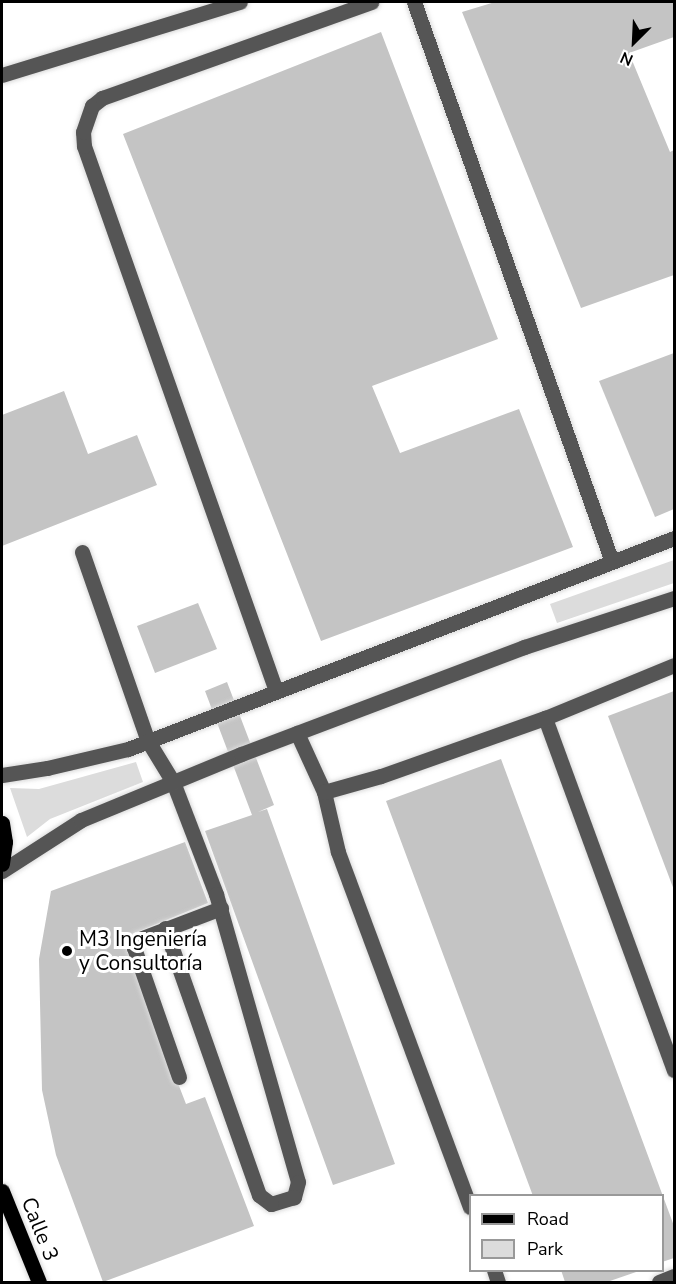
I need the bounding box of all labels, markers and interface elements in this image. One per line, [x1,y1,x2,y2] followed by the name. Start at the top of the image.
[604,12,664,72] north arrow
[617,46,637,71] text: N
[79,926,207,976] place label: M3 Ingeniería y Consultoría
[60,944,74,958] marker: M3 Ingeniería y Consultoría
[16,1193,64,1265] street label: Calle 3
[469,1194,664,1272] legend
[527,1207,569,1231] text: Road
[527,1237,563,1261] text: Park

